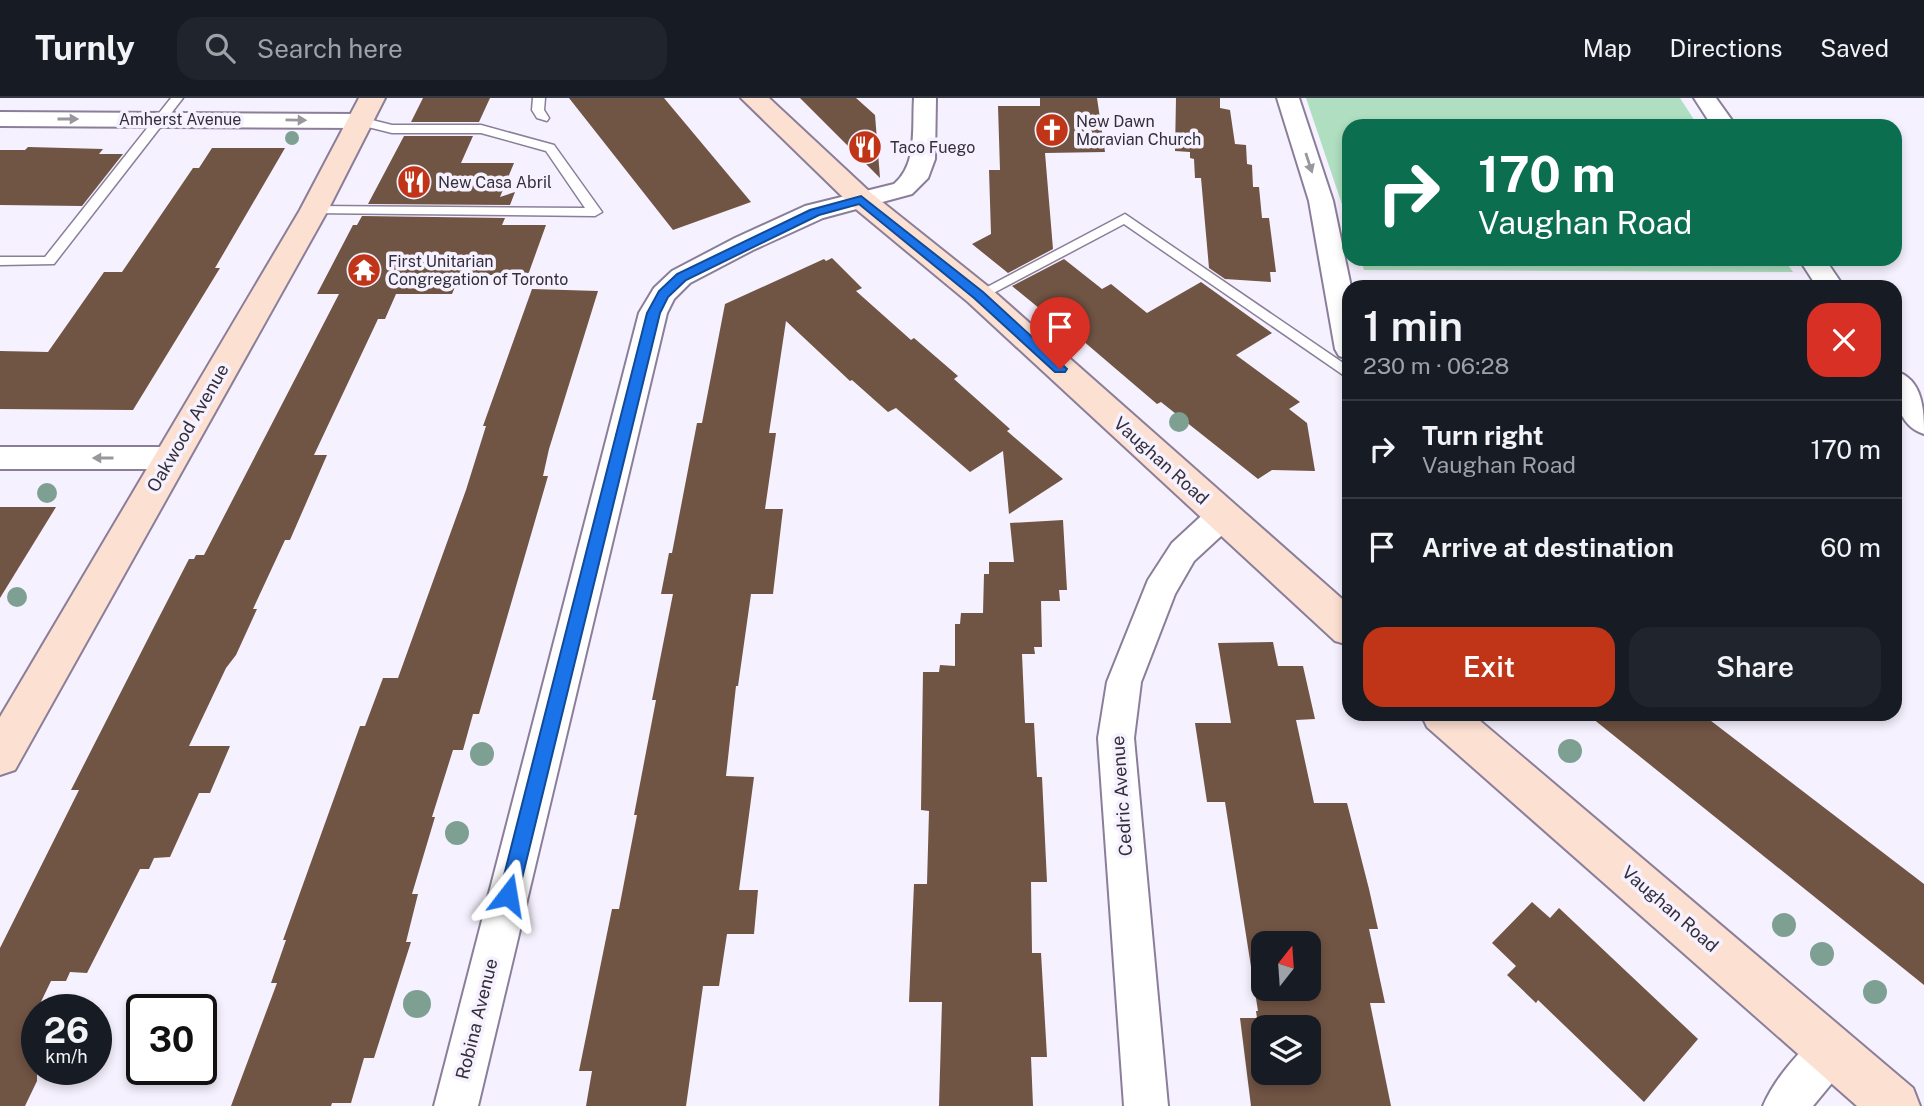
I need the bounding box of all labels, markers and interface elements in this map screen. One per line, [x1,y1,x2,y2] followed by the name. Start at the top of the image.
[177,17,667,80] search box
[35,29,135,67] text: Turnly
[201,29,239,67] icon: search
[257,33,403,64] text: Search here
[1583,34,1632,62] text: Map
[1670,34,1782,62] text: Directions
[1820,34,1889,62] text: Saved
[119,110,241,129] street label: Amherst Avenue
[1033,111,1071,149] church icon: New Dawn Moravian Church
[1076,112,1201,149] place label: New Dawn Moravian Church
[57,113,79,125] one-way arrow
[285,114,307,126] one-way arrow
[846,128,884,166] restaurant icon: Taco Fuego
[890,138,975,157] place label: Taco Fuego
[1478,145,1616,203] text: 170 m
[1363,147,1454,238] icon: right
[1304,153,1315,174] one-way arrow
[395,163,433,201] restaurant icon: New Casa Abril
[438,173,552,192] place label: New Casa Abril
[1478,204,1692,241] text: Vaughan Road
[345,251,383,289] temple icon: First Unitarian Congregation of Toronto
[388,252,568,289] place label: First Unitarian Congregation of Toronto
[1030,297,1090,369] pin
[1363,301,1463,350] text: 1 min
[1807,303,1881,377] button: close
[1041,308,1079,346] icon: arrive
[1363,352,1509,379] text: 230 m · 06:28
[142,360,233,496] street label: Oakwood Avenue
[1109,412,1213,509] street label: Vaughan Road
[1422,420,1544,451] text: Turn right
[1363,430,1401,468] icon: right
[1811,434,1881,465] text: 170 m
[1422,451,1576,478] text: Vaughan Road
[92,452,114,464] one-way arrow
[1363,528,1401,566] icon: arrive
[1422,532,1674,563] text: Arrive at destination
[1820,532,1881,563] text: 60 m
[1363,627,1615,707] button: Exit
[1629,627,1881,707] button: Share
[1107,735,1136,857] street label: Cedric Avenue
[471,858,545,932] position arrow
[1618,861,1723,956] street label: Vaughan Road
[1251,931,1321,1001] north arrow
[1251,931,1321,1085] map controls
[451,956,502,1082] street label: Robina Avenue
[126,994,217,1085] speed limit sign: 30
[44,1010,89,1051] text: 26
[1251,1015,1321,1085] button: layers
[45,1046,88,1067] text: km/h

